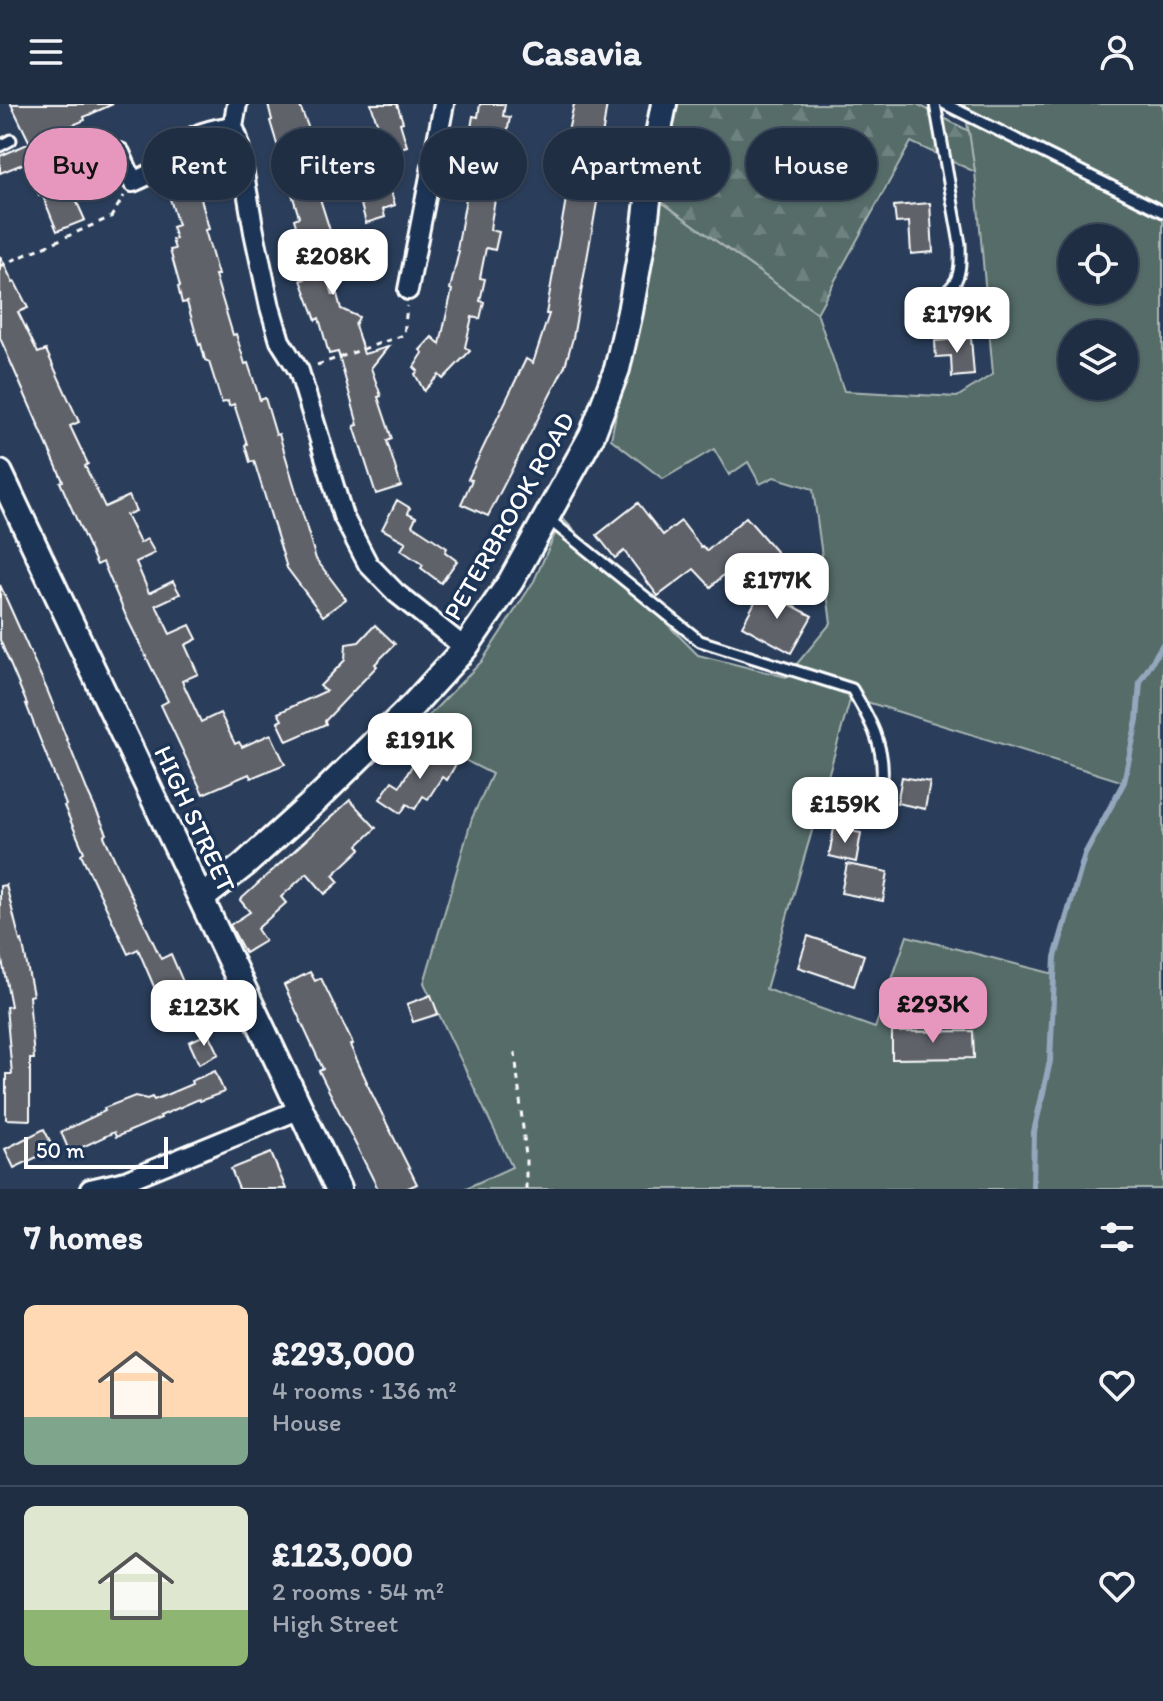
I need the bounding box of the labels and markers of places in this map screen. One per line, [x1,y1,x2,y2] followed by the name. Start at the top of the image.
[277,229,389,297] pin: £208K
[901,287,1013,355] pin: £179K
[721,553,833,621] pin: £177K
[364,713,476,781] pin: £191K
[789,777,901,845] pin: £159K
[877,977,989,1045] pin: £293K
[148,980,260,1048] pin: £123K

